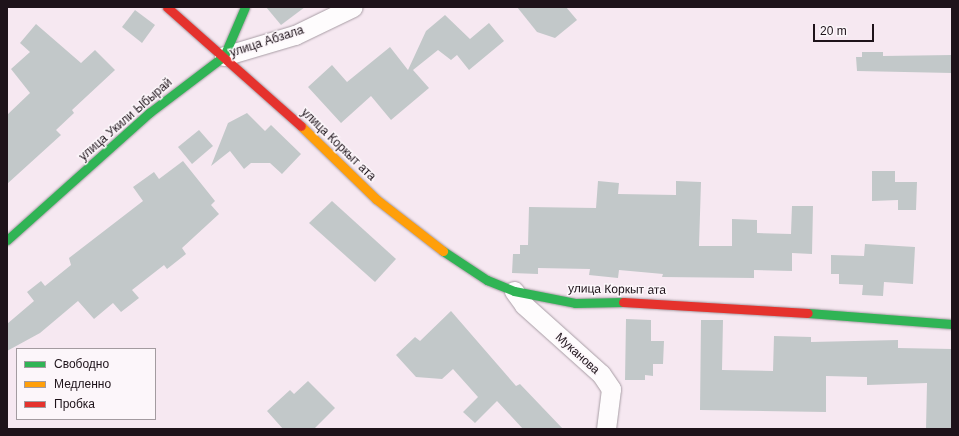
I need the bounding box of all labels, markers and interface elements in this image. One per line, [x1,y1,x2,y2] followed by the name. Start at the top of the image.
[815,16,876,42] scale bar
[228,23,306,61] street label: улица Абзала
[820,24,847,38] text: 20 m
[77,76,175,164] street label: улица Укили Ыбырай
[298,106,378,184] street label: улица Коркыт ата
[568,282,666,298] street label: улица Коркыт ата
[552,330,602,378] street label: Муканова
[16,348,156,420] legend
[54,357,109,371] text: Свободно
[54,377,111,391] text: Медленно
[54,397,95,411] text: Пробка

